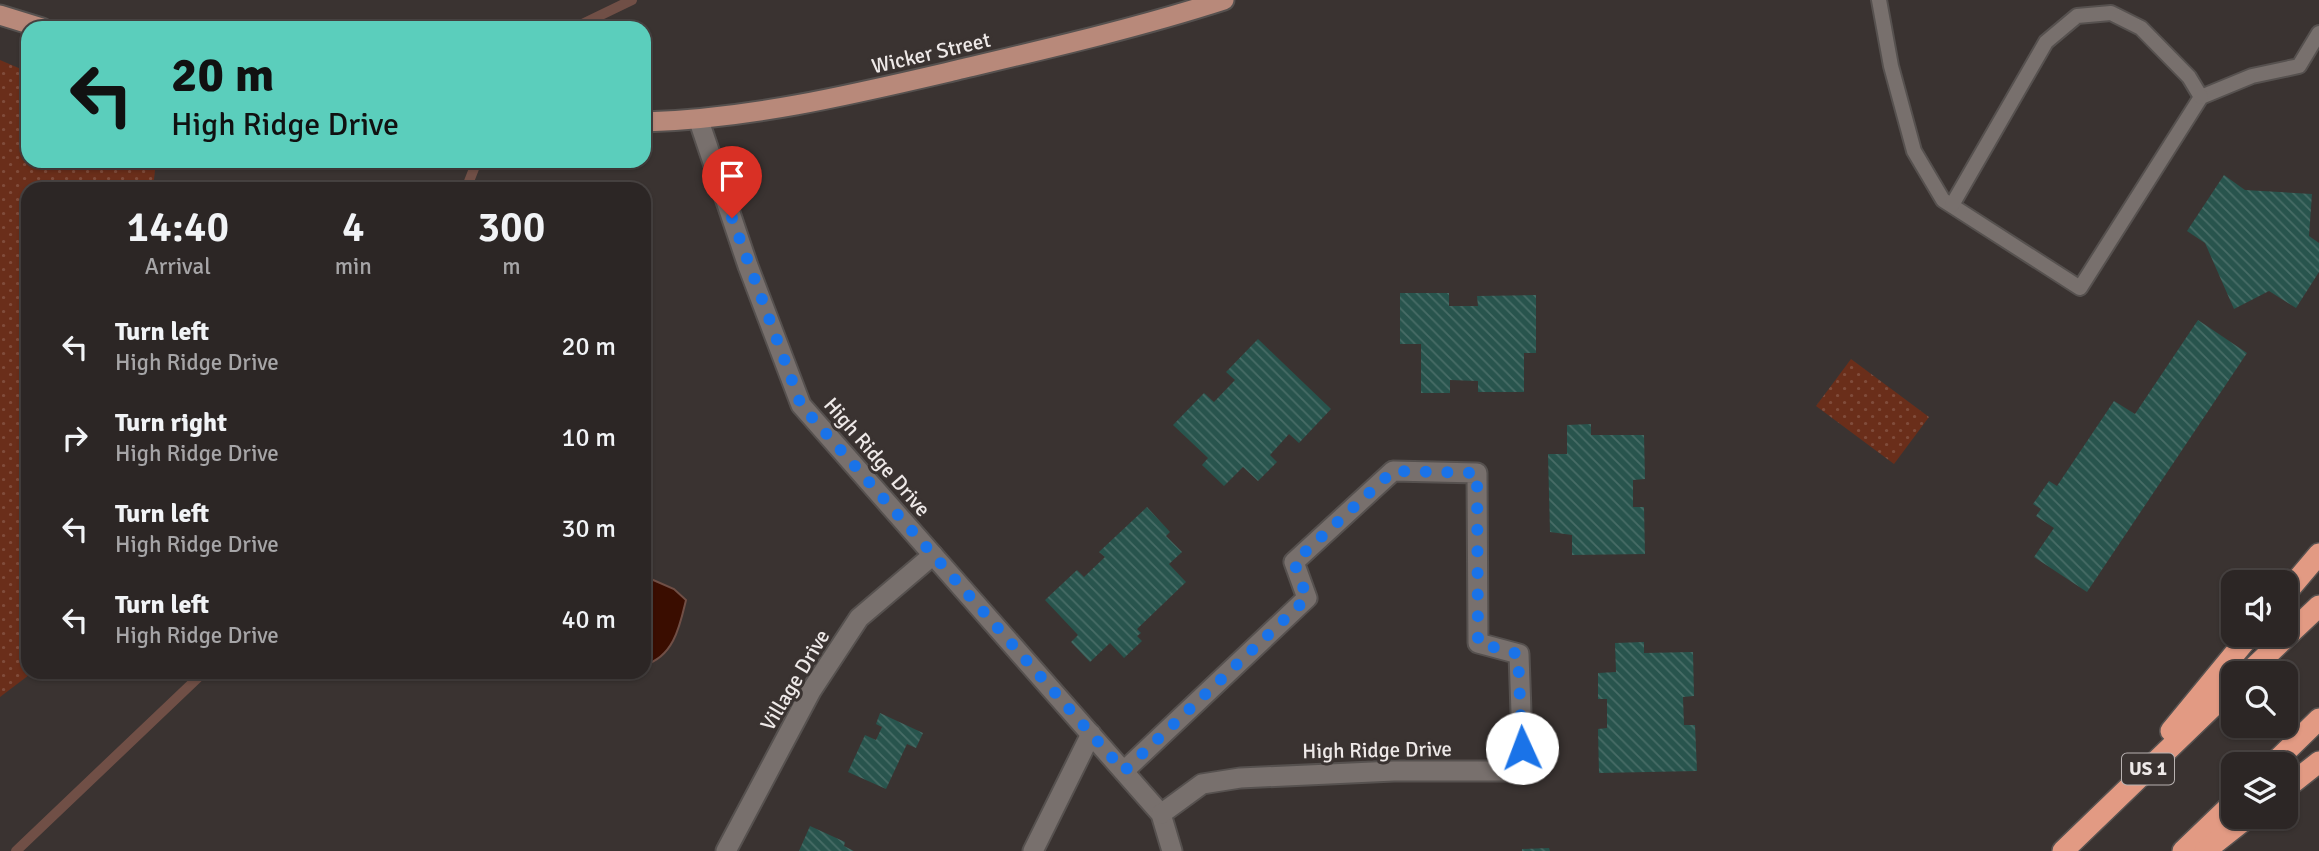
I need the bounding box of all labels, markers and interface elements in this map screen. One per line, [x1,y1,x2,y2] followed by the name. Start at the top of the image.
[869,27,993,79] street label: Wicker Street
[171,45,274,105] text: 20 m
[56,49,147,140] icon: left
[171,105,399,144] text: High Ridge Drive
[702,146,762,218] pin
[713,157,751,195] icon: arrive
[127,202,229,253] text: 14:40
[342,202,365,253] text: 4
[477,202,545,253] text: 300
[145,252,211,281] text: Arrival
[335,252,372,281] text: min
[502,252,521,281] text: m
[115,316,209,348] text: Turn left
[56,328,94,366] icon: left
[561,331,616,363] text: 20 m
[115,348,279,377] text: High Ridge Drive
[818,392,936,522] street label: High Ridge Drive
[115,407,227,439] text: Turn right
[56,419,94,457] icon: right
[561,422,616,454] text: 10 m
[115,439,279,468] text: High Ridge Drive
[115,498,209,530] text: Turn left
[56,510,94,548] icon: left
[561,513,616,545] text: 30 m
[115,530,279,559] text: High Ridge Drive
[2221,570,2298,829] map controls
[2221,570,2298,647] button: sound
[115,589,209,621] text: Turn left
[56,601,94,639] icon: left
[561,604,616,636] text: 40 m
[115,621,279,650] text: High Ridge Drive
[755,625,835,735] street label: Village Drive
[2221,661,2298,738] button: search
[1485,711,1559,785] position arrow
[1302,736,1452,764] street label: High Ridge Drive
[2221,752,2298,829] button: layers
[2122,754,2174,784] road number: US 1

